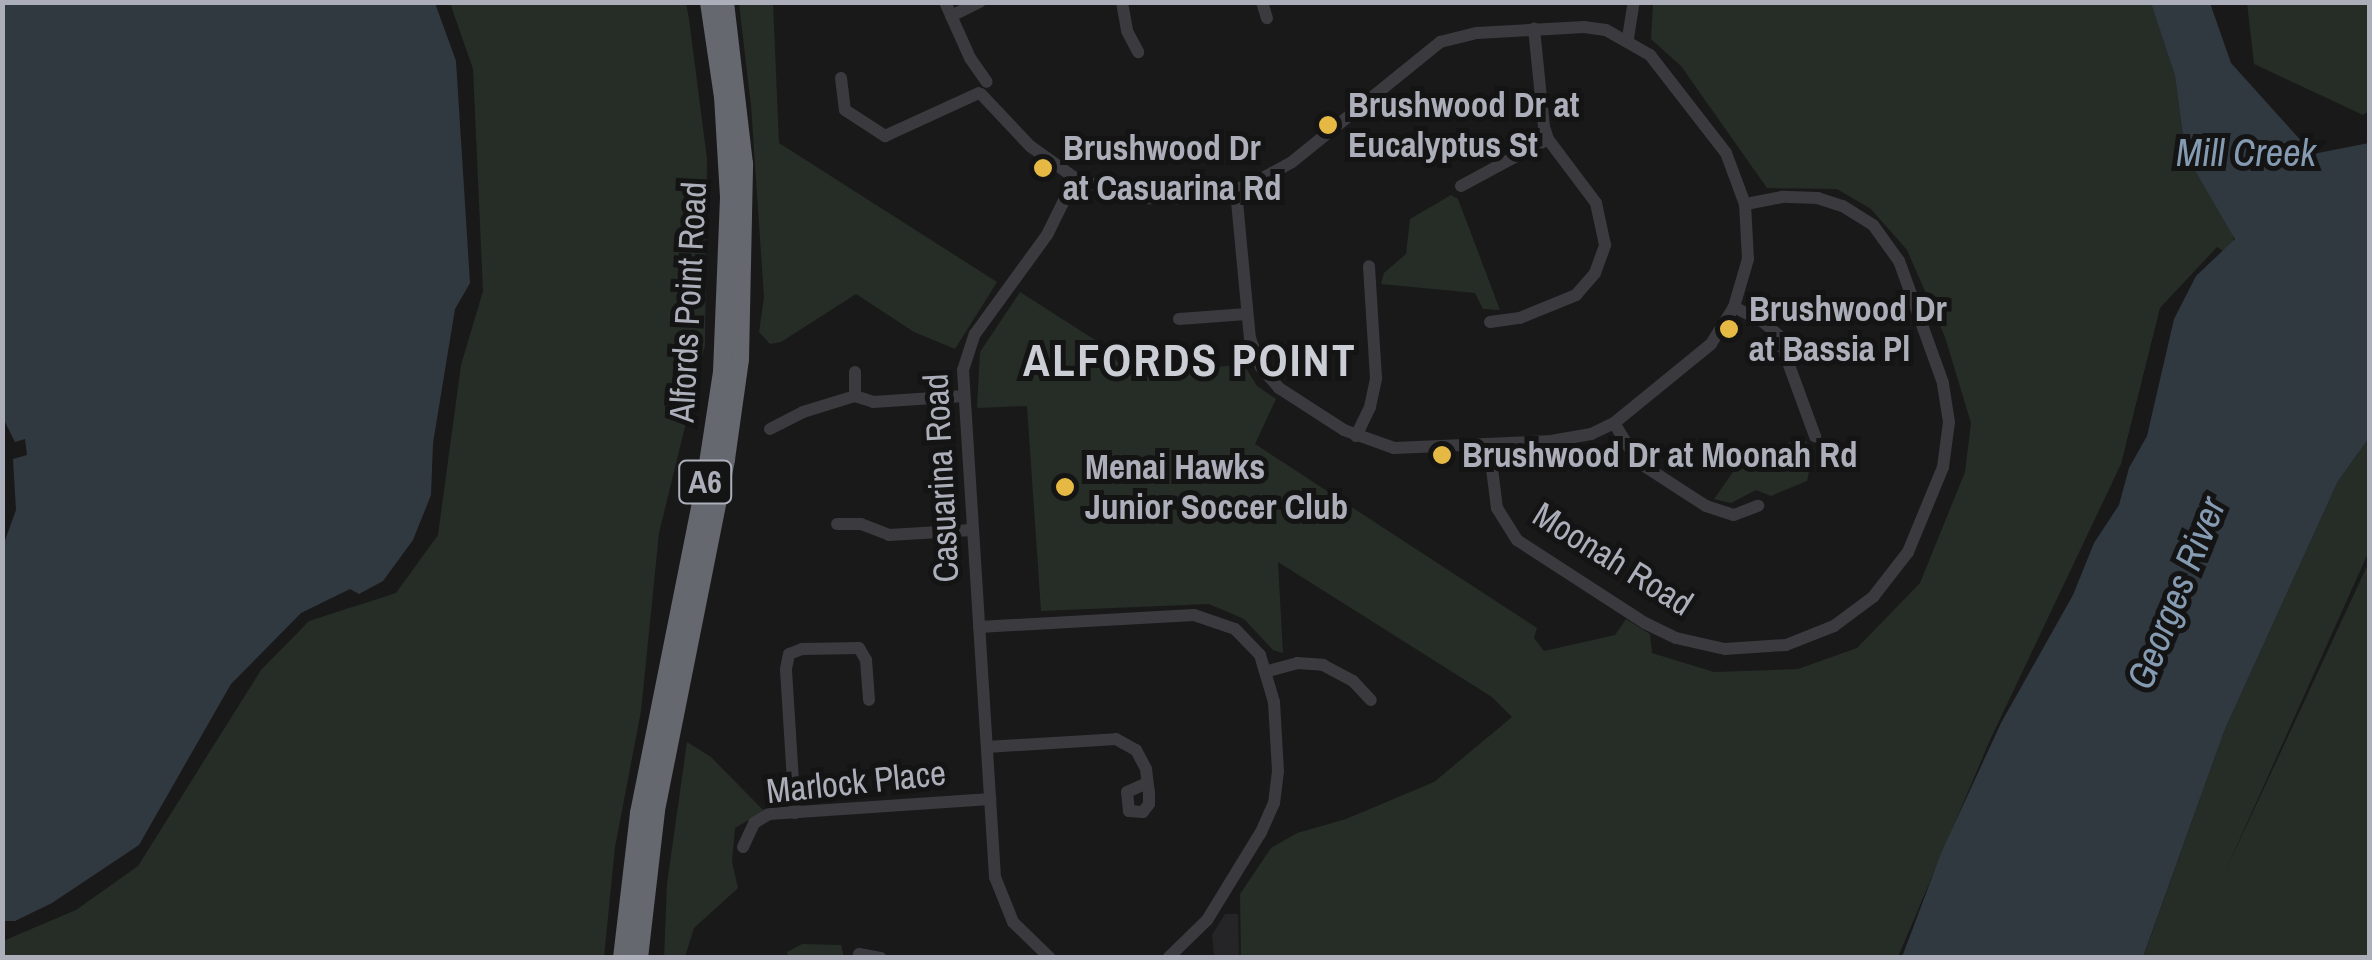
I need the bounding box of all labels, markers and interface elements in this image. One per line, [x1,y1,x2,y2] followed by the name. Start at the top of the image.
[1348,84,1579,166] place label: Brushwood Dr at Eucalyptus St
[1317,114,1339,136] marker: Brushwood Dr at Eucalyptus St
[1063,127,1282,209] place label: Brushwood Dr at Casuarina Rd
[2176,130,2316,176] water label: Mill Creek
[1032,157,1054,179] marker: Brushwood Dr at Casuarina Rd
[661,181,715,423] street label: Alfords Point Road
[1749,288,1947,370] place label: Brushwood Dr at Bassia Pl
[1718,318,1740,340] marker: Brushwood Dr at Bassia Pl
[1023,333,1357,387] district label: ALFORDS POINT
[915,373,967,583] street label: Casuarina Road
[1462,434,1857,476] place label: Brushwood Dr at Moonah Rd
[1431,444,1453,466] marker: Brushwood Dr at Moonah Rd
[1085,446,1348,528] place label: Menai Hawks Junior Soccer Club
[678,455,732,509] road number: A6
[1054,476,1076,498] marker: Menai Hawks Junior Soccer Club
[2117,491,2235,695] water label: Georges River
[1525,493,1701,625] street label: Moonah Road
[764,752,948,812] street label: Marlock Place

